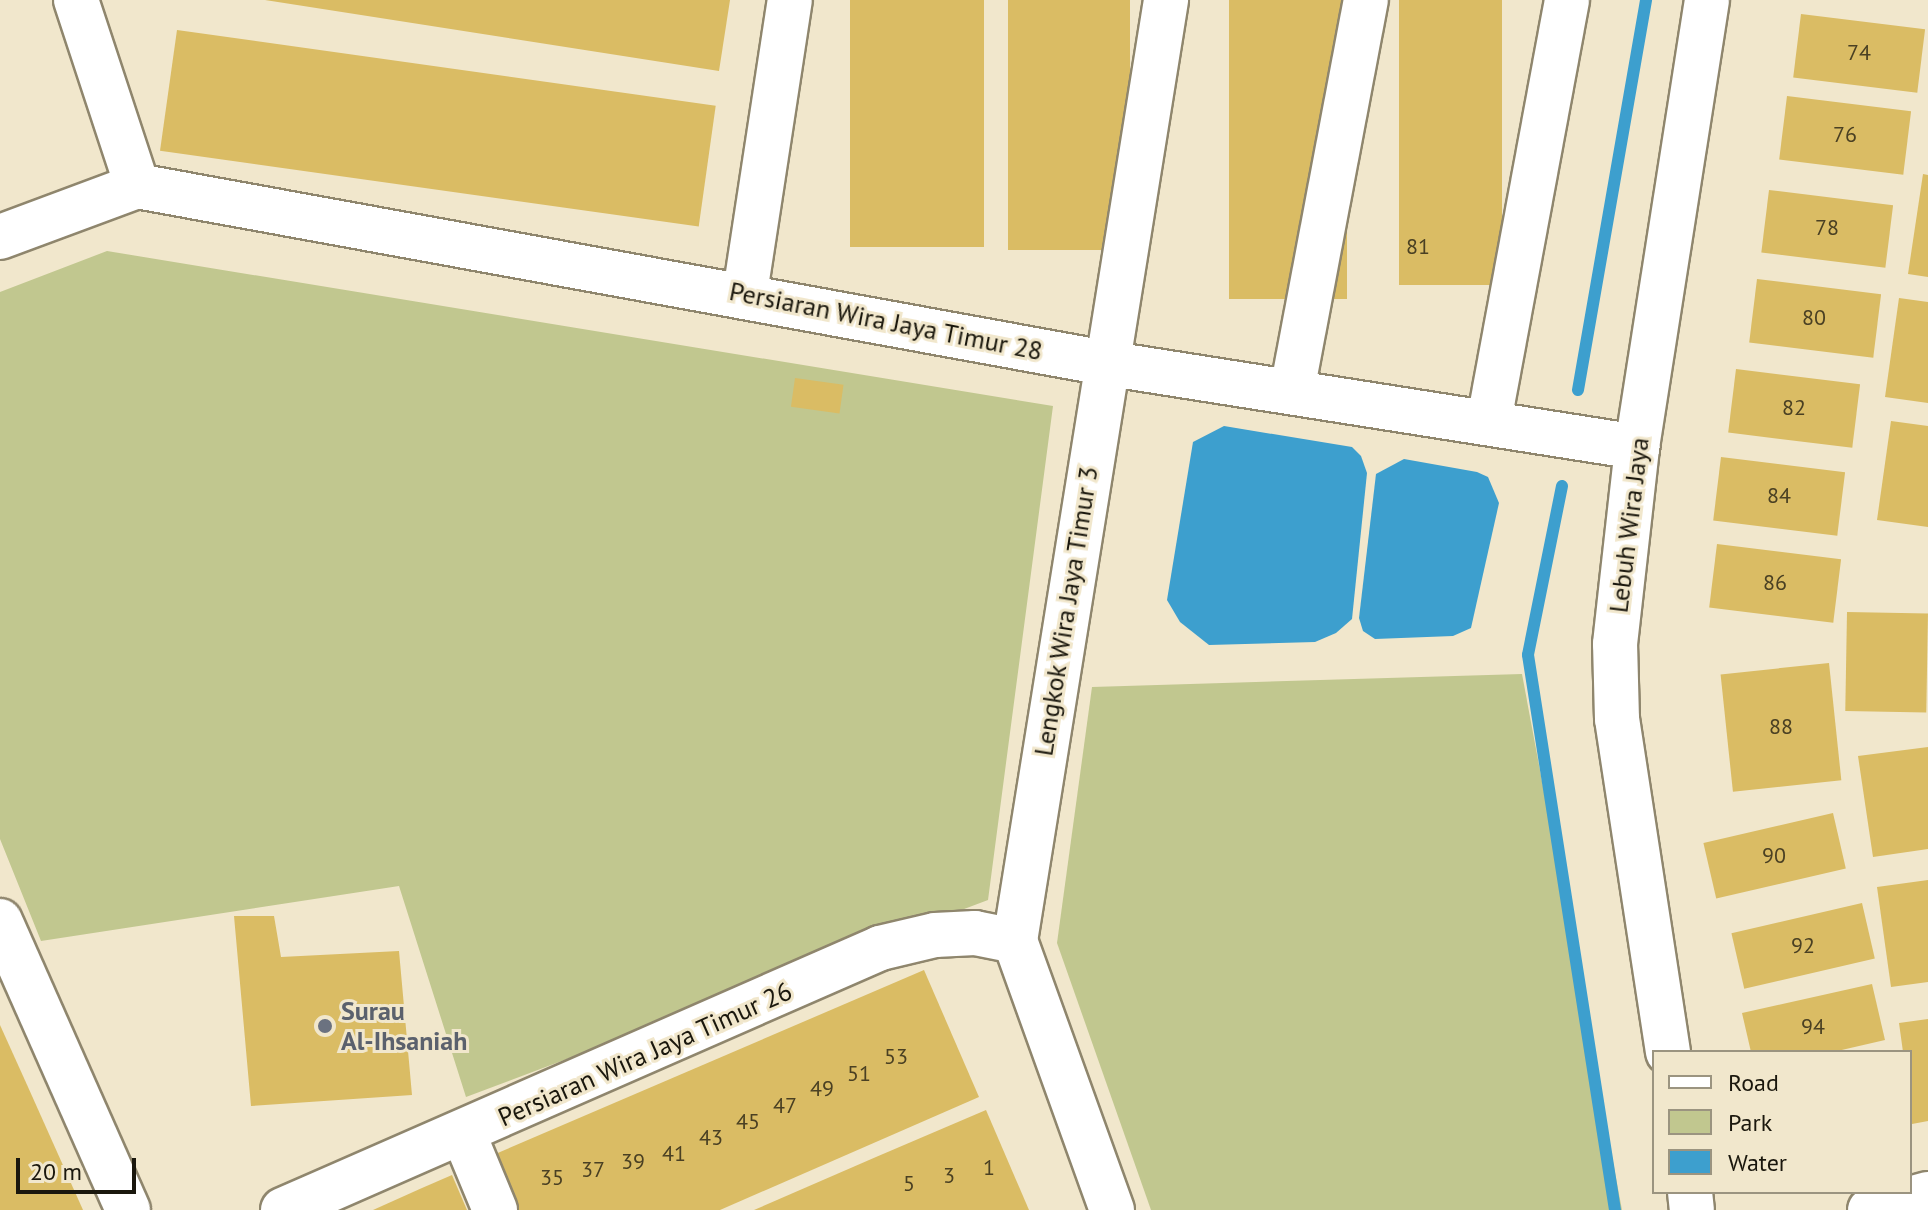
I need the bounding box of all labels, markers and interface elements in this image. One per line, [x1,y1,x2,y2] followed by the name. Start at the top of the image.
[1847,40,1871,66] house number: 74
[1833,122,1857,148] house number: 76
[1815,215,1839,241] house number: 78
[1406,234,1430,260] house number: 81
[726,275,1046,367] street label: Persiaran Wira Jaya Timur 28
[1802,305,1826,331] house number: 80
[1782,395,1806,421] house number: 82
[1603,435,1655,615] street label: Lebuh Wira Jaya
[1028,463,1104,759] street label: Lengkok Wira Jaya Timur 3
[1767,483,1791,509] house number: 84
[1763,570,1787,596] house number: 86
[1769,714,1793,740] house number: 88
[1762,843,1786,869] house number: 90
[1791,933,1815,959] house number: 92
[493,975,797,1133] street label: Persiaran Wira Jaya Timur 26
[341,995,467,1056] place label: Surau Al-Ihsaniah
[1801,1014,1825,1040] house number: 94
[316,1017,334,1035] marker: Surau Al-Ihsaniah
[884,1044,908,1070] house number: 53
[1652,1050,1912,1194] legend
[847,1061,871,1087] house number: 51
[1728,1067,1779,1098] text: Road
[810,1076,834,1102] house number: 49
[773,1093,797,1119] house number: 47
[1728,1107,1772,1138] text: Park
[736,1109,760,1135] house number: 45
[699,1125,723,1151] house number: 43
[662,1141,686,1167] house number: 41
[20,1142,140,1192] scale bar
[1728,1147,1787,1178] text: Water
[621,1149,645,1175] house number: 39
[983,1155,995,1181] house number: 1
[30,1156,82,1187] text: 20 m
[581,1157,605,1183] house number: 37
[943,1163,955,1189] house number: 3
[540,1165,564,1191] house number: 35
[903,1171,915,1197] house number: 5

